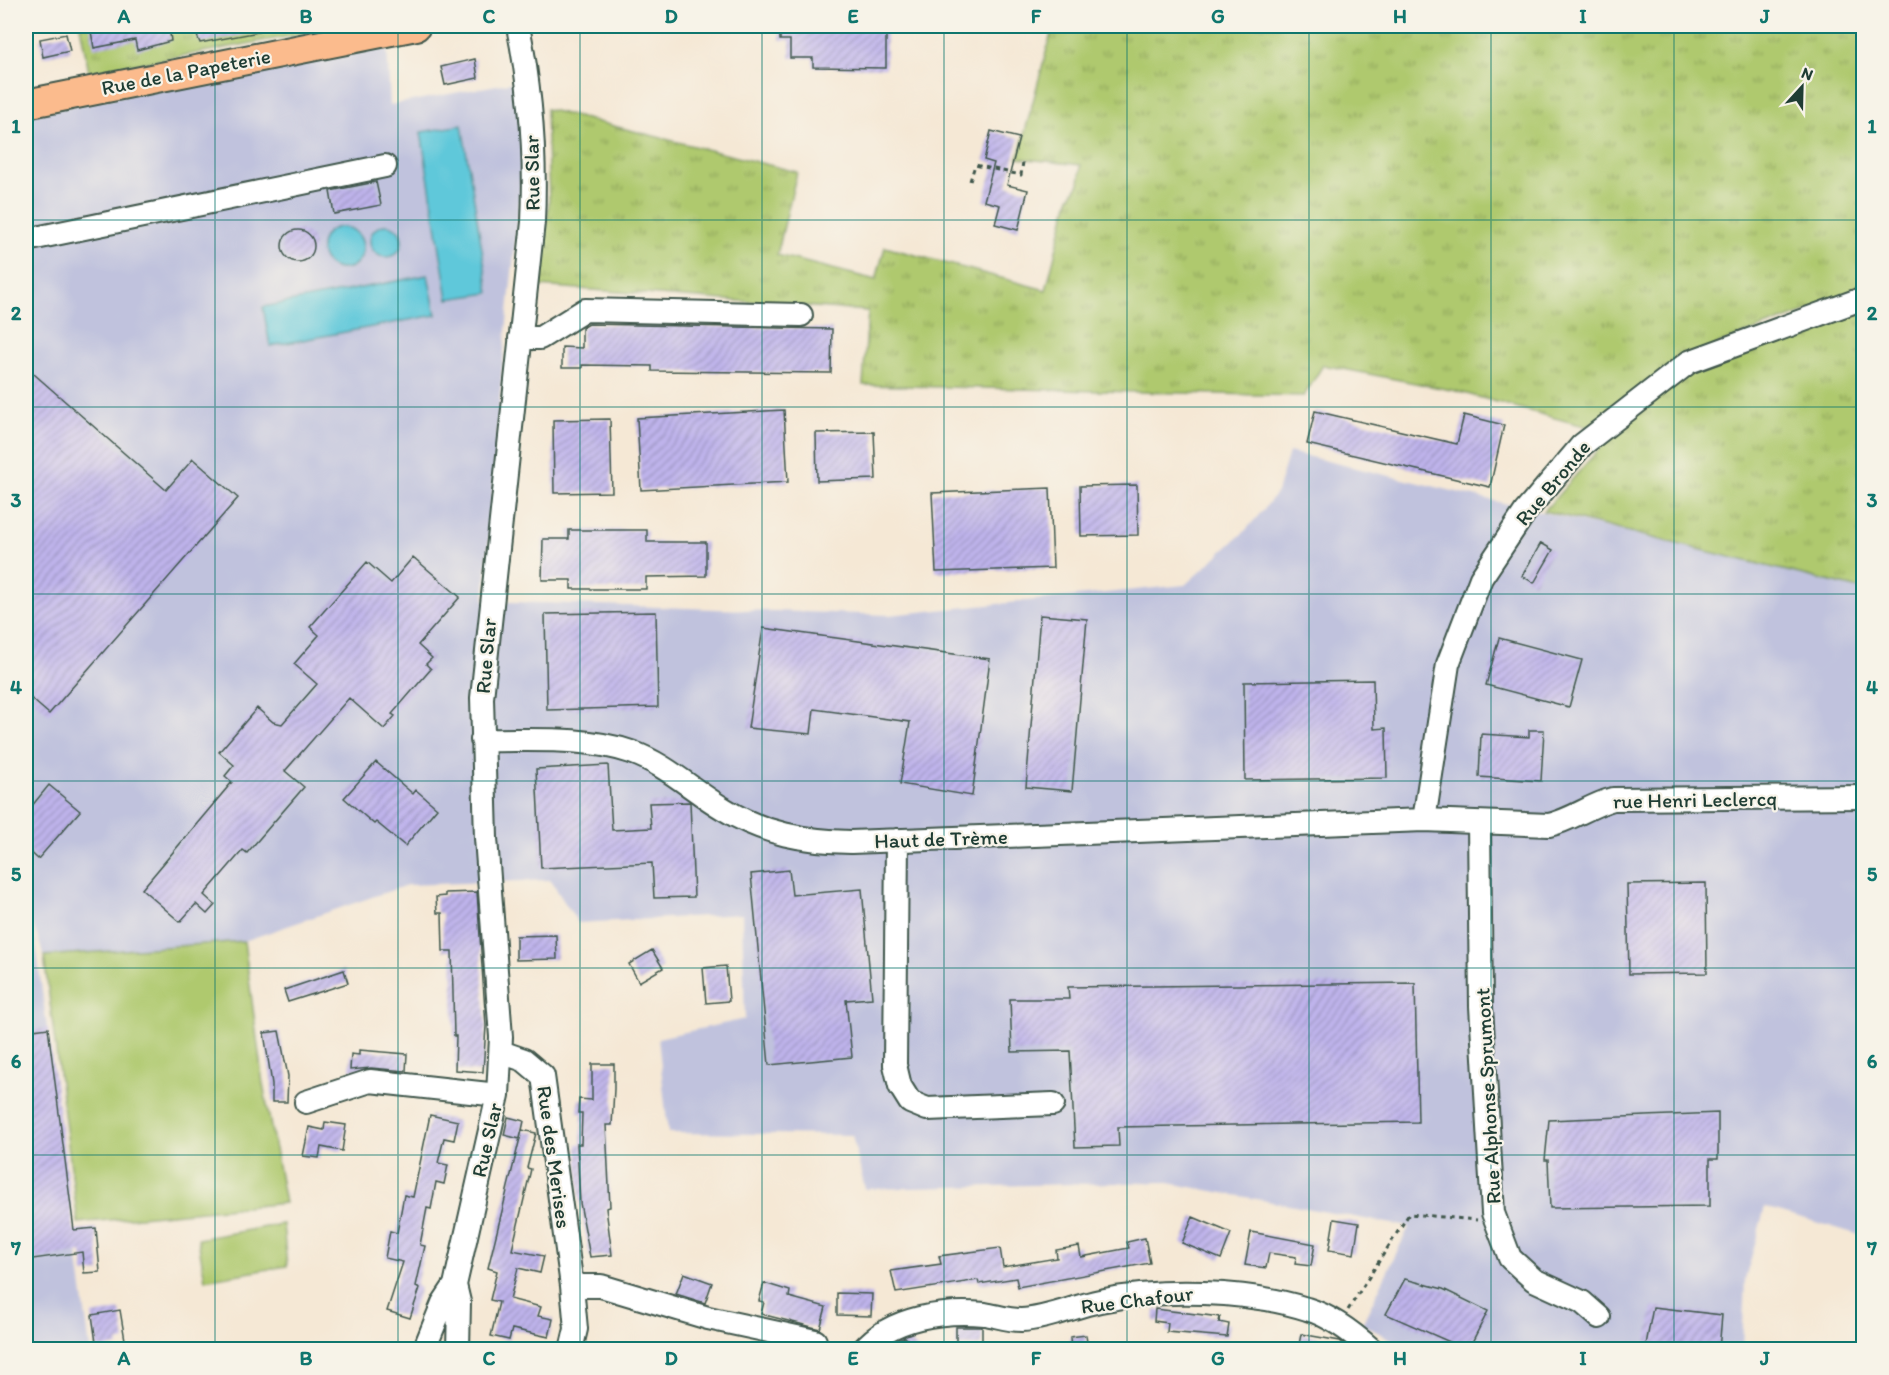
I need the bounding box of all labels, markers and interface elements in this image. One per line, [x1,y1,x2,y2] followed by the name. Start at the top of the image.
[117,4,131,28] text: A
[300,4,313,28] text: B
[483,4,496,28] text: C
[664,4,678,28] text: D
[847,4,859,28] text: E
[1031,4,1042,28] text: F
[1211,4,1225,28] text: G
[1393,4,1407,28] text: H
[1579,4,1587,28] text: I
[1759,4,1770,28] text: J
[99,43,273,100] street label: Rue de la Papeterie
[1772,57,1832,117] north arrow
[1799,63,1816,84] text: N
[11,114,21,138] text: 1
[1867,114,1877,138] text: 1
[518,135,545,211] street label: Rue Slar
[11,301,22,325] text: 2
[1867,301,1878,325] text: 2
[1510,435,1596,531] street label: Rue Bronde
[11,488,22,512] text: 3
[1867,488,1878,512] text: 3
[470,617,501,695] street label: Rue Slar
[10,675,22,699] text: 4
[1866,675,1878,699] text: 4
[1613,786,1777,813] street label: rue Henri Leclercq
[874,824,1008,853] street label: Haut de Trème
[11,862,22,886] text: 5
[1867,862,1878,886] text: 5
[1469,987,1506,1205] street label: Rue Alphonse Sprumont
[11,1049,22,1073] text: 6
[1867,1049,1878,1073] text: 6
[532,1084,577,1230] street label: Rue des Merises
[466,1100,507,1180] street label: Rue Slar
[10,1236,21,1260] text: 7
[1866,1236,1877,1260] text: 7
[1079,1280,1195,1319] street label: Rue Chafour
[117,1346,131,1370] text: A
[300,1346,313,1370] text: B
[483,1346,496,1370] text: C
[664,1346,678,1370] text: D
[847,1346,859,1370] text: E
[1031,1346,1042,1370] text: F
[1211,1346,1225,1370] text: G
[1393,1346,1407,1370] text: H
[1579,1346,1587,1370] text: I
[1759,1346,1770,1370] text: J

